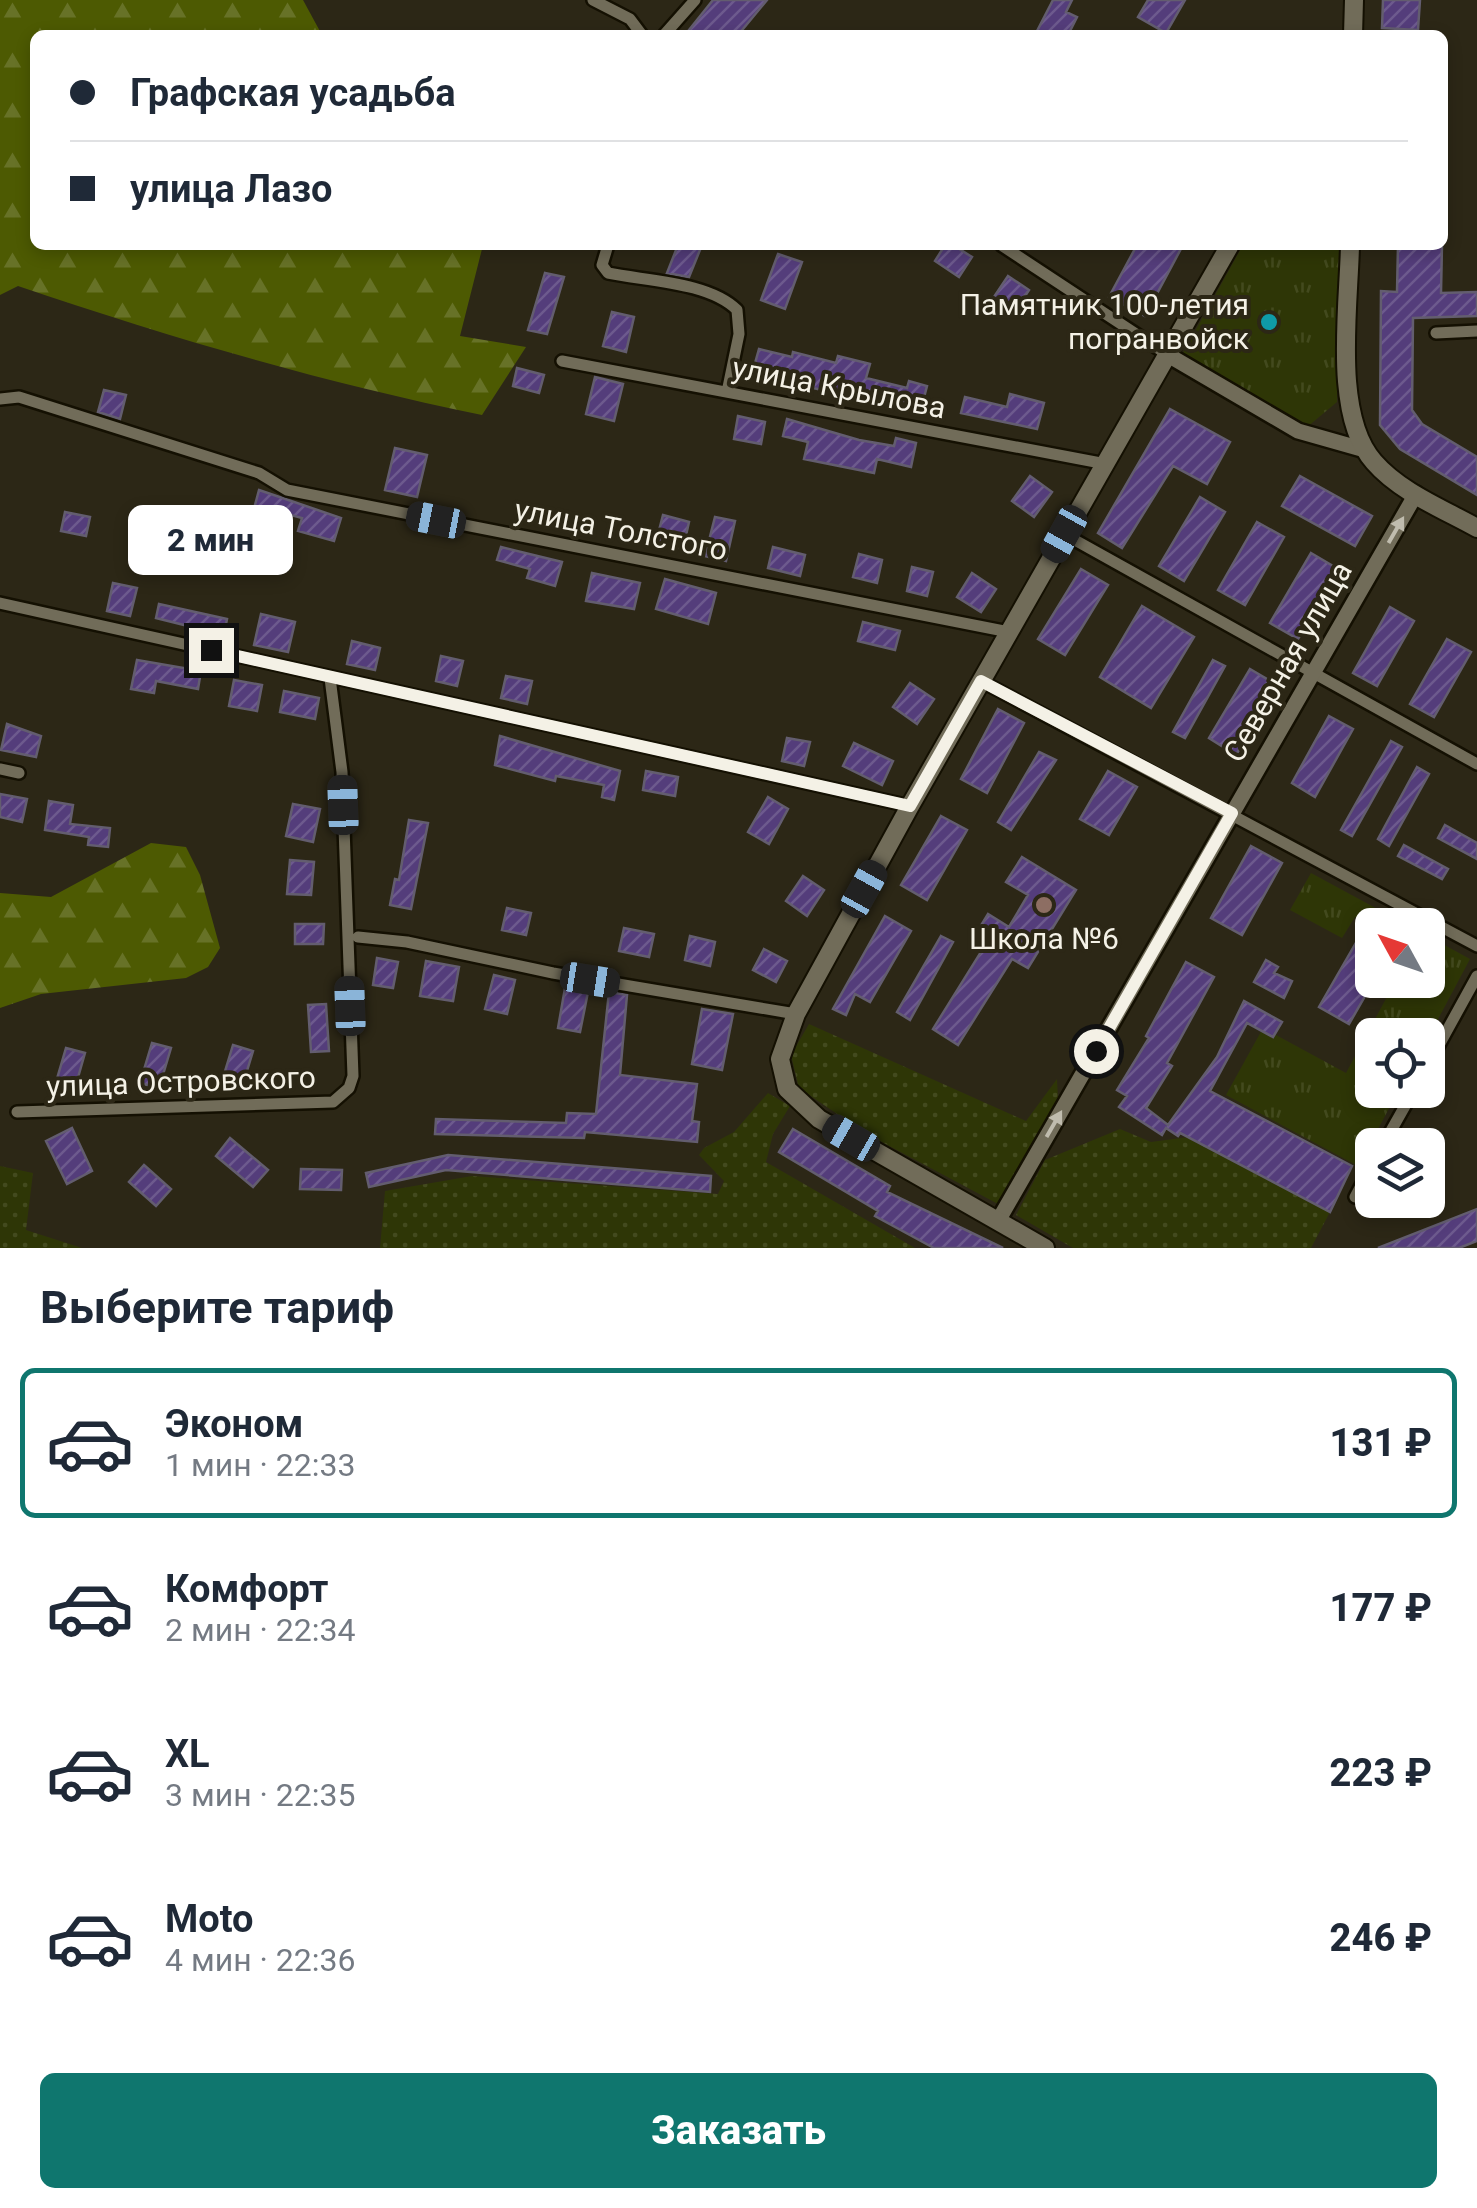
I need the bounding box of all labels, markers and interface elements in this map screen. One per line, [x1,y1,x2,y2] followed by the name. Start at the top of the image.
[130,71,456,115] text: Графская усадьба
[130,167,333,211] text: улица Лазо
[960,287,1249,356] place label: Памятник 100-летия погранвойск
[1258,311,1280,333] marker: Памятник 100-летия погранвойск
[729,350,949,425] street label: улица Крылова
[512,492,730,567] street label: улица Толстого
[404,500,468,540] car
[1036,500,1092,568] car
[128,505,294,575] callout: 2 мин
[1387,515,1404,544] one-way arrow
[167,521,254,559] text: 2 мин
[1216,555,1359,768] street label: Северная улица
[189,628,234,673] route end
[327,774,359,836] car
[836,855,892,923] car
[1033,894,1055,916] marker: Школа №6
[1355,908,1445,998] north arrow
[1355,908,1445,1218] map controls
[969,921,1119,956] place label: Школа №6
[558,960,622,1000] car
[334,975,366,1037] car
[1355,1018,1445,1108] button: locate
[1074,1029,1119,1074] route start
[46,1059,316,1104] street label: улица Островского
[818,1110,884,1166] car
[1045,1110,1062,1139] one-way arrow
[1355,1128,1445,1218] button: layers
[40,1281,394,1334] text: Выберите тариф
[45,1398,135,1488] icon: car
[165,1402,303,1446] text: Эконом
[1330,1421,1432,1465] text: 131 ₽
[165,1446,356,1484] text: 1 мин · 22:33
[45,1563,135,1653] icon: car
[165,1567,328,1611] text: Комфорт
[1330,1586,1432,1630] text: 177 ₽
[165,1611,356,1649] text: 2 мин · 22:34
[45,1728,135,1818] icon: car
[165,1732,210,1776] text: XL
[1330,1751,1432,1795] text: 223 ₽
[165,1776,356,1814] text: 3 мин · 22:35
[45,1893,135,1983] icon: car
[165,1897,254,1941] text: Moto
[1330,1916,1432,1960] text: 246 ₽
[165,1941,356,1979] text: 4 мин · 22:36
[40,2073,1437,2188] button: Заказать

